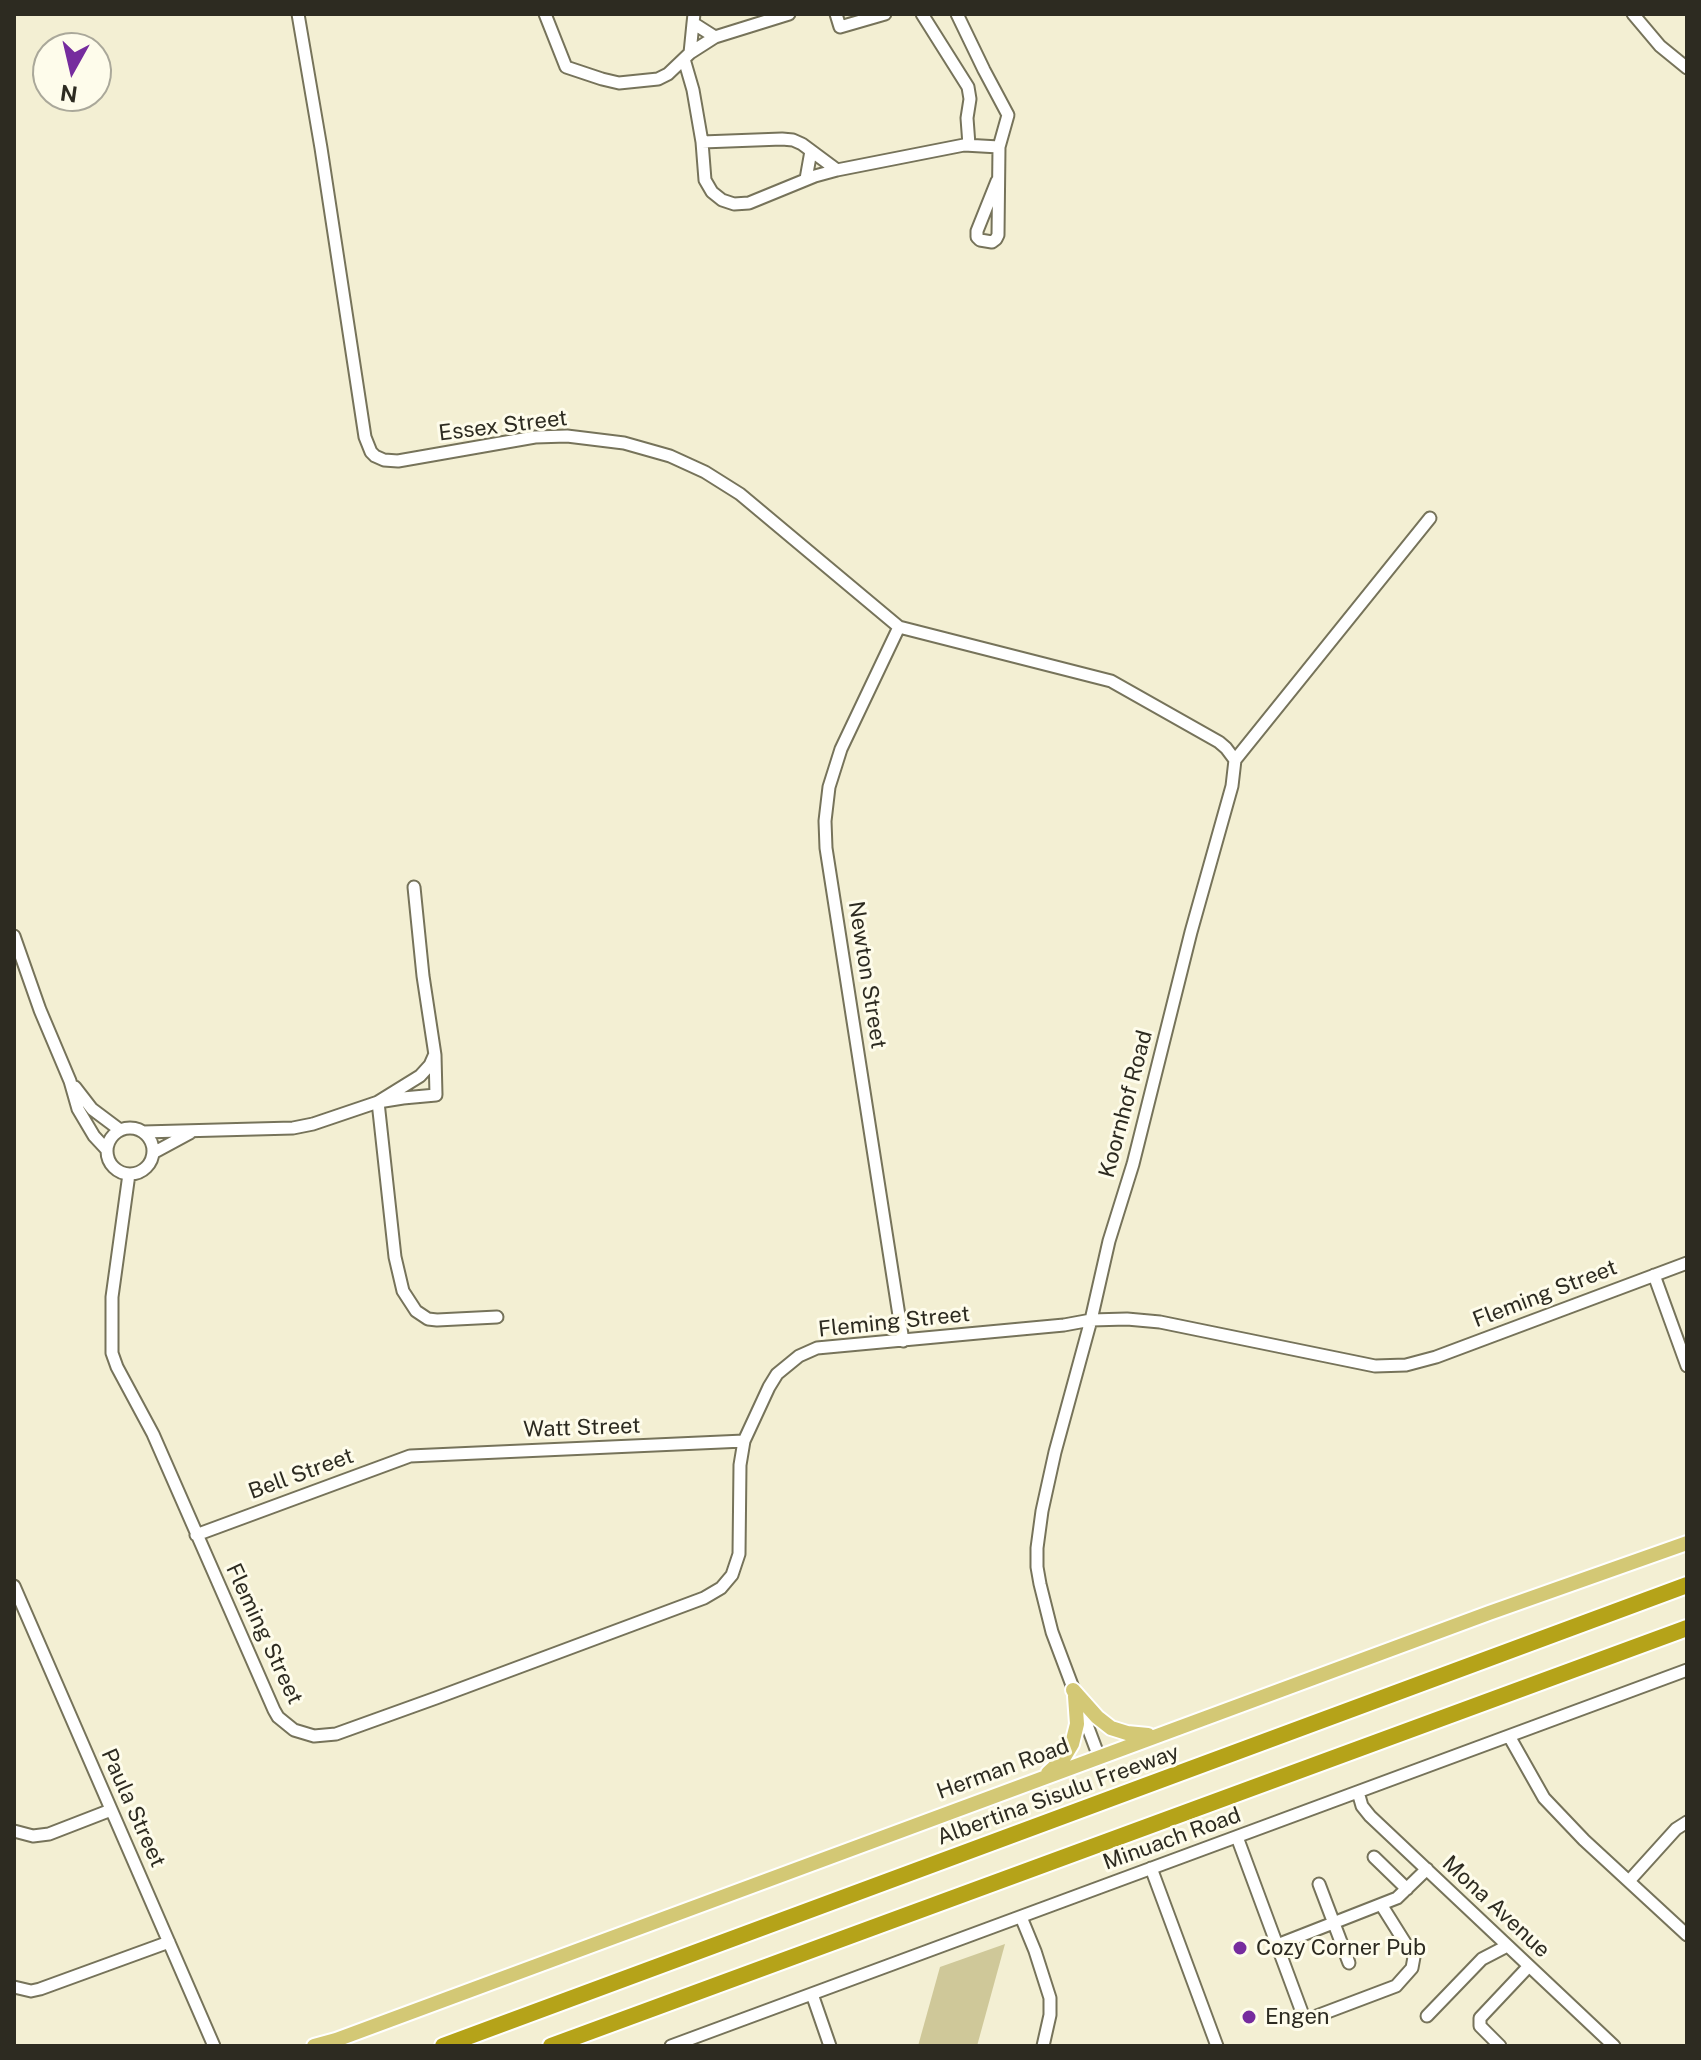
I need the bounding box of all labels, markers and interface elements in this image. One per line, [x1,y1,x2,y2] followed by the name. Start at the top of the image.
[32,32,112,112] north arrow
[59,80,79,108] text: N
[437,405,569,447] street label: Essex Street
[842,899,892,1051] street label: Newton Street
[1094,1027,1158,1181] street label: Koornhof Road
[1469,1254,1621,1334] street label: Fleming Street
[817,1301,971,1343] street label: Fleming Street
[523,1413,641,1443] street label: Watt Street
[245,1443,357,1505] street label: Bell Street
[220,1559,308,1709] street label: Fleming Street
[933,1733,1073,1805] street label: Herman Road
[933,1739,1183,1851] street label: Albertina Sisulu Freeway
[95,1745,171,1871] street label: Paula Street
[1100,1802,1244,1876] street label: Minuach Road
[1437,1850,1555,1964] street label: Mona Avenue
[1256,1935,1426,1961] place label: Cozy Corner Pub
[1231,1939,1249,1957] marker: Cozy Corner Pub
[1265,2004,1330,2030] place label: Engen
[1240,2008,1258,2026] marker: Engen

